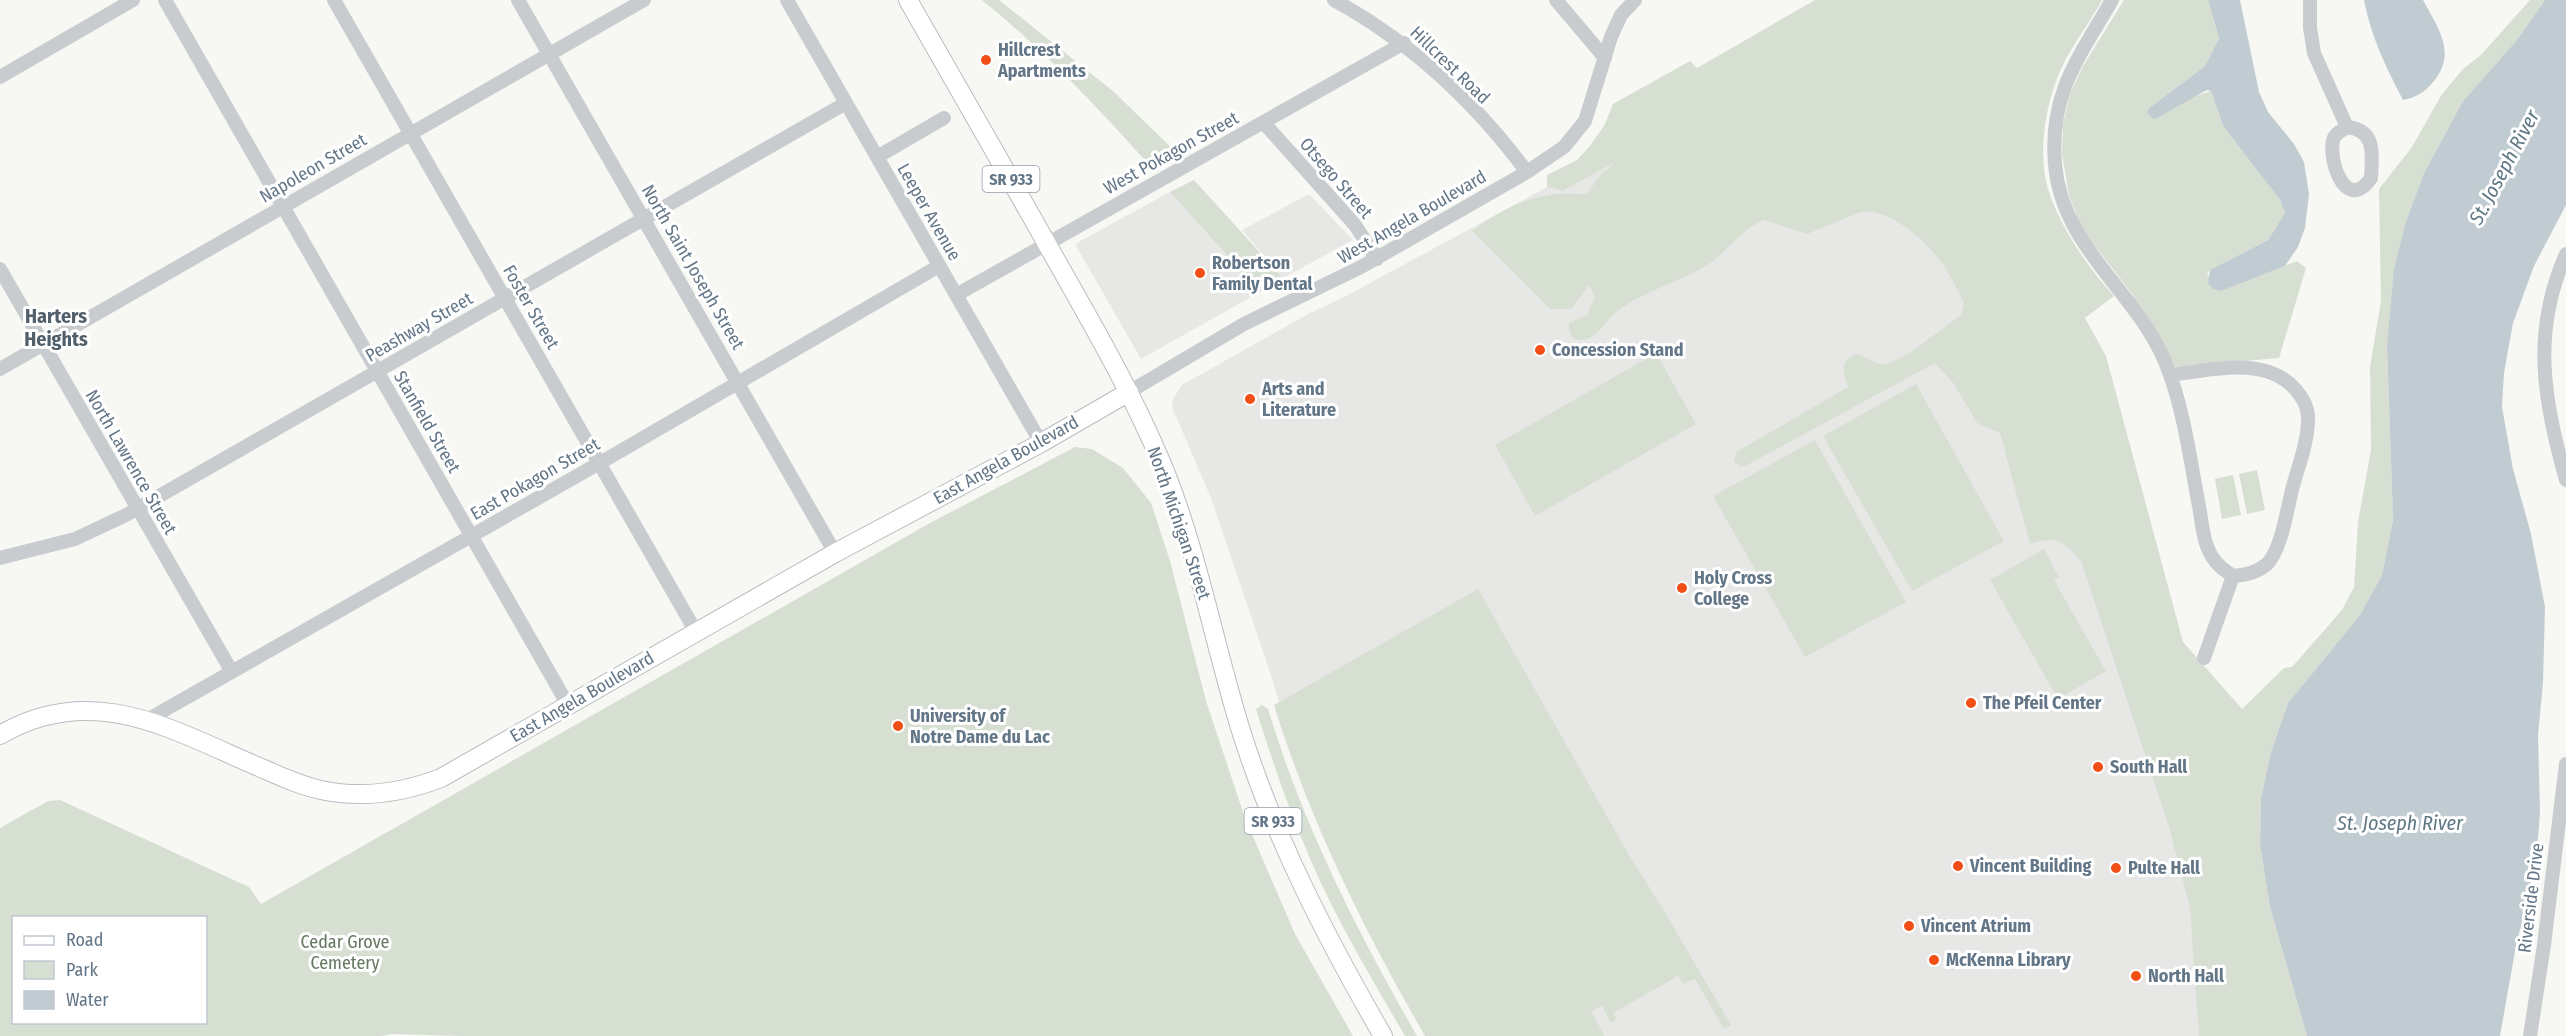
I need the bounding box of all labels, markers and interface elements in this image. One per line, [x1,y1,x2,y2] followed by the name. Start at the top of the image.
[1406,22,1494,108] street label: Hillcrest Road
[997,39,1086,82] place label: Hillcrest Apartments
[979,53,993,67] marker: Hillcrest Apartments
[2463,105,2545,229] water label: St. Joseph River
[1100,107,1242,199] street label: West Pokagon Street
[256,128,370,207] street label: Napoleon Street
[1295,133,1377,223] street label: Otsego Street
[892,160,966,265] street label: Leeper Avenue
[1334,165,1490,269] street label: West Angela Boulevard
[982,166,1040,192] road number: SR 933
[637,181,749,353] street label: North Saint Joseph Street
[1212,252,1312,295] place label: Robertson Family Dental
[498,261,564,353] street label: Foster Street
[1193,266,1207,280] marker: Robertson Family Dental
[361,287,477,367] street label: Peashway Street
[24,304,88,351] district label: Harters Heights
[1552,339,1684,361] place label: Concession Stand
[1533,343,1547,357] marker: Concession Stand
[389,367,465,477] street label: Stanfield Street
[1261,378,1336,421] place label: Arts and Literature
[81,386,181,538] street label: North Lawrence Street
[1243,392,1257,406] marker: Arts and Literature
[930,411,1082,509] street label: East Angela Boulevard
[467,433,604,525] street label: East Pokagon Street
[1143,444,1216,602] street label: North Michigan Street
[1694,567,1772,610] place label: Holy Cross College
[1675,581,1689,595] marker: Holy Cross College
[506,647,658,747] street label: East Angela Boulevard
[1983,692,2102,714] place label: The Pfeil Center
[1964,696,1978,710] marker: The Pfeil Center
[910,705,1050,748] place label: University of Notre Dame du Lac
[891,719,905,733] marker: University of Notre Dame du Lac
[2110,756,2187,778] place label: South Hall
[2091,760,2105,774] marker: South Hall
[1244,808,1302,834] road number: SR 933
[2336,811,2464,835] water label: St. Joseph River
[2513,842,2549,954] street label: Riverside Drive
[1969,855,2091,877] place label: Vincent Building
[2128,857,2200,879] place label: Pulte Hall
[1951,859,1965,873] marker: Vincent Building
[2109,861,2123,875] marker: Pulte Hall
[1920,915,2031,937] place label: Vincent Atrium
[12,916,207,1024] legend
[1902,919,1916,933] marker: Vincent Atrium
[66,929,103,951] text: Road
[301,931,390,974] park label: Cedar Grove Cemetery
[1946,949,2071,971] place label: McKenna Library
[1927,953,1941,967] marker: McKenna Library
[66,959,99,981] text: Park
[2148,965,2224,987] place label: North Hall
[2129,969,2143,983] marker: North Hall
[66,989,109,1011] text: Water

